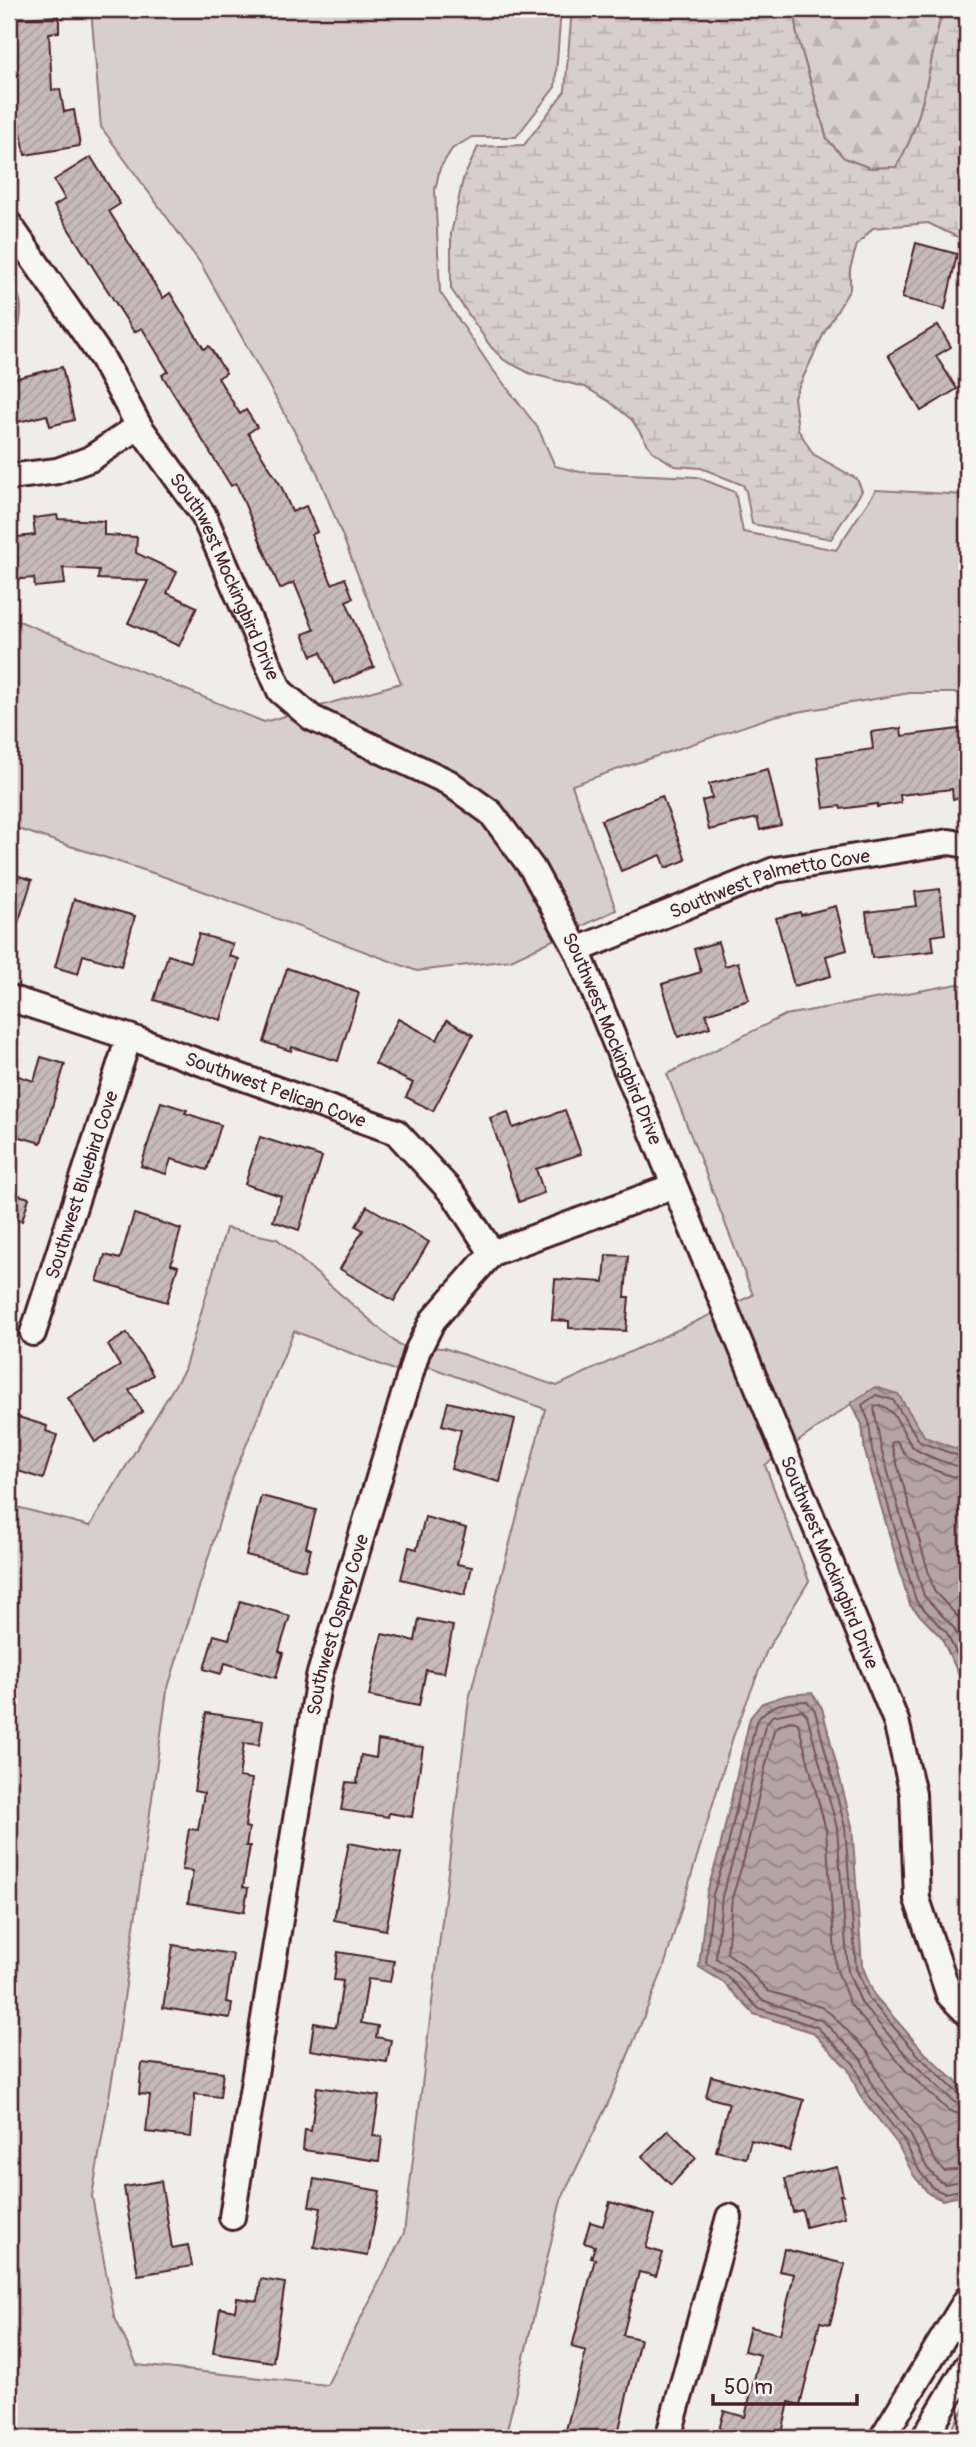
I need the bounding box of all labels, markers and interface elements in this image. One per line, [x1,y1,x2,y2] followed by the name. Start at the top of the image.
[164,468,285,685] street label: Southwest Mockingbird Drive
[666,844,872,924] street label: Southwest Palmetto Cove
[557,928,667,1149] street label: Southwest Mockingbird Drive
[182,1047,370,1134] street label: Southwest Pelican Cove
[40,1087,124,1282] street label: Southwest Bluebird Cove
[775,1452,884,1673] street label: Southwest Mockingbird Drive
[302,1531,375,1717] street label: Southwest Osprey Cove
[713,2363,857,2407] scale bar
[724,2374,773,2401] text: 50 m

